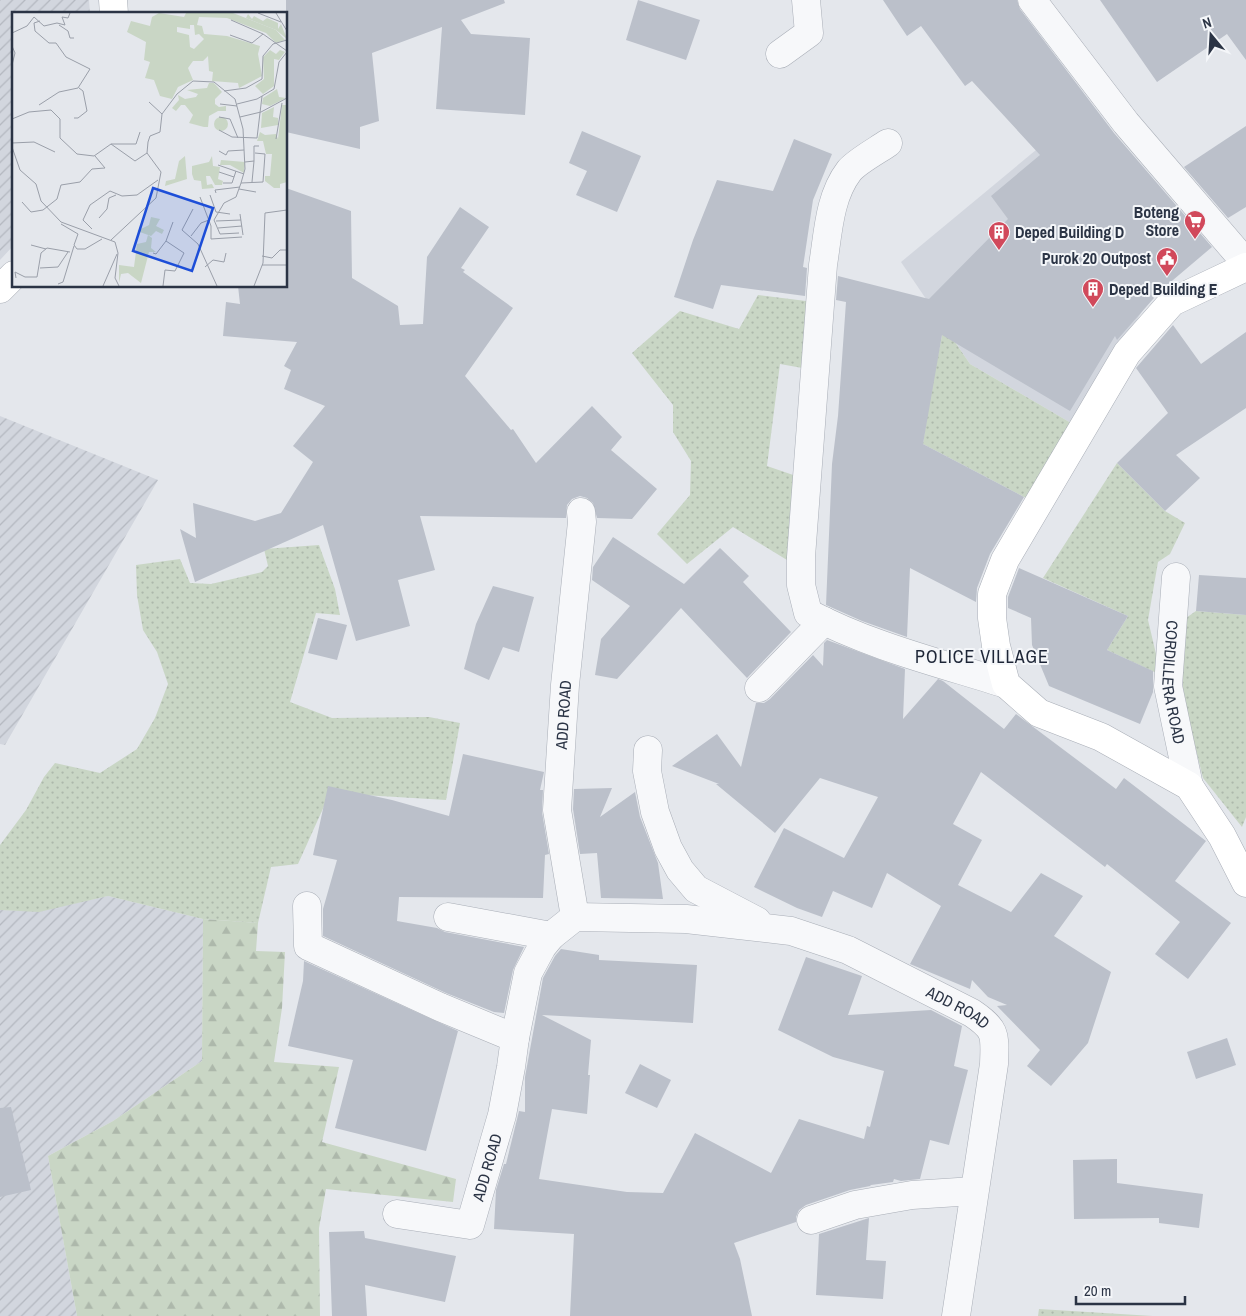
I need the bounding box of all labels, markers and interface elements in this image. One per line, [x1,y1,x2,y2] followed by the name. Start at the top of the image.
[1186,10,1236,60] north arrow
[12,12,288,288] inset map
[1200,13,1214,32] text: N
[1134,201,1179,241] place label: Boteng Store
[1183,209,1207,240] supermarket icon: Boteng Store
[987,220,1011,251] building icon: Deped Building D
[1015,221,1124,243] place label: Deped Building D
[1155,246,1179,277] public building icon: Purok 20 Outpost
[1042,247,1152,269] place label: Purok 20 Outpost
[1081,277,1105,308] building icon: Deped Building E
[1109,278,1218,300] place label: Deped Building E
[1157,620,1191,746] street label: CORDILLERA ROAD
[915,644,1049,669] district label: POLICE VILLAGE
[550,679,576,751] street label: ADD ROAD
[922,980,995,1033] street label: ADD ROAD
[466,1131,507,1205] street label: ADD ROAD
[1076,1274,1185,1306] scale bar
[1084,1280,1111,1301] text: 20 m

